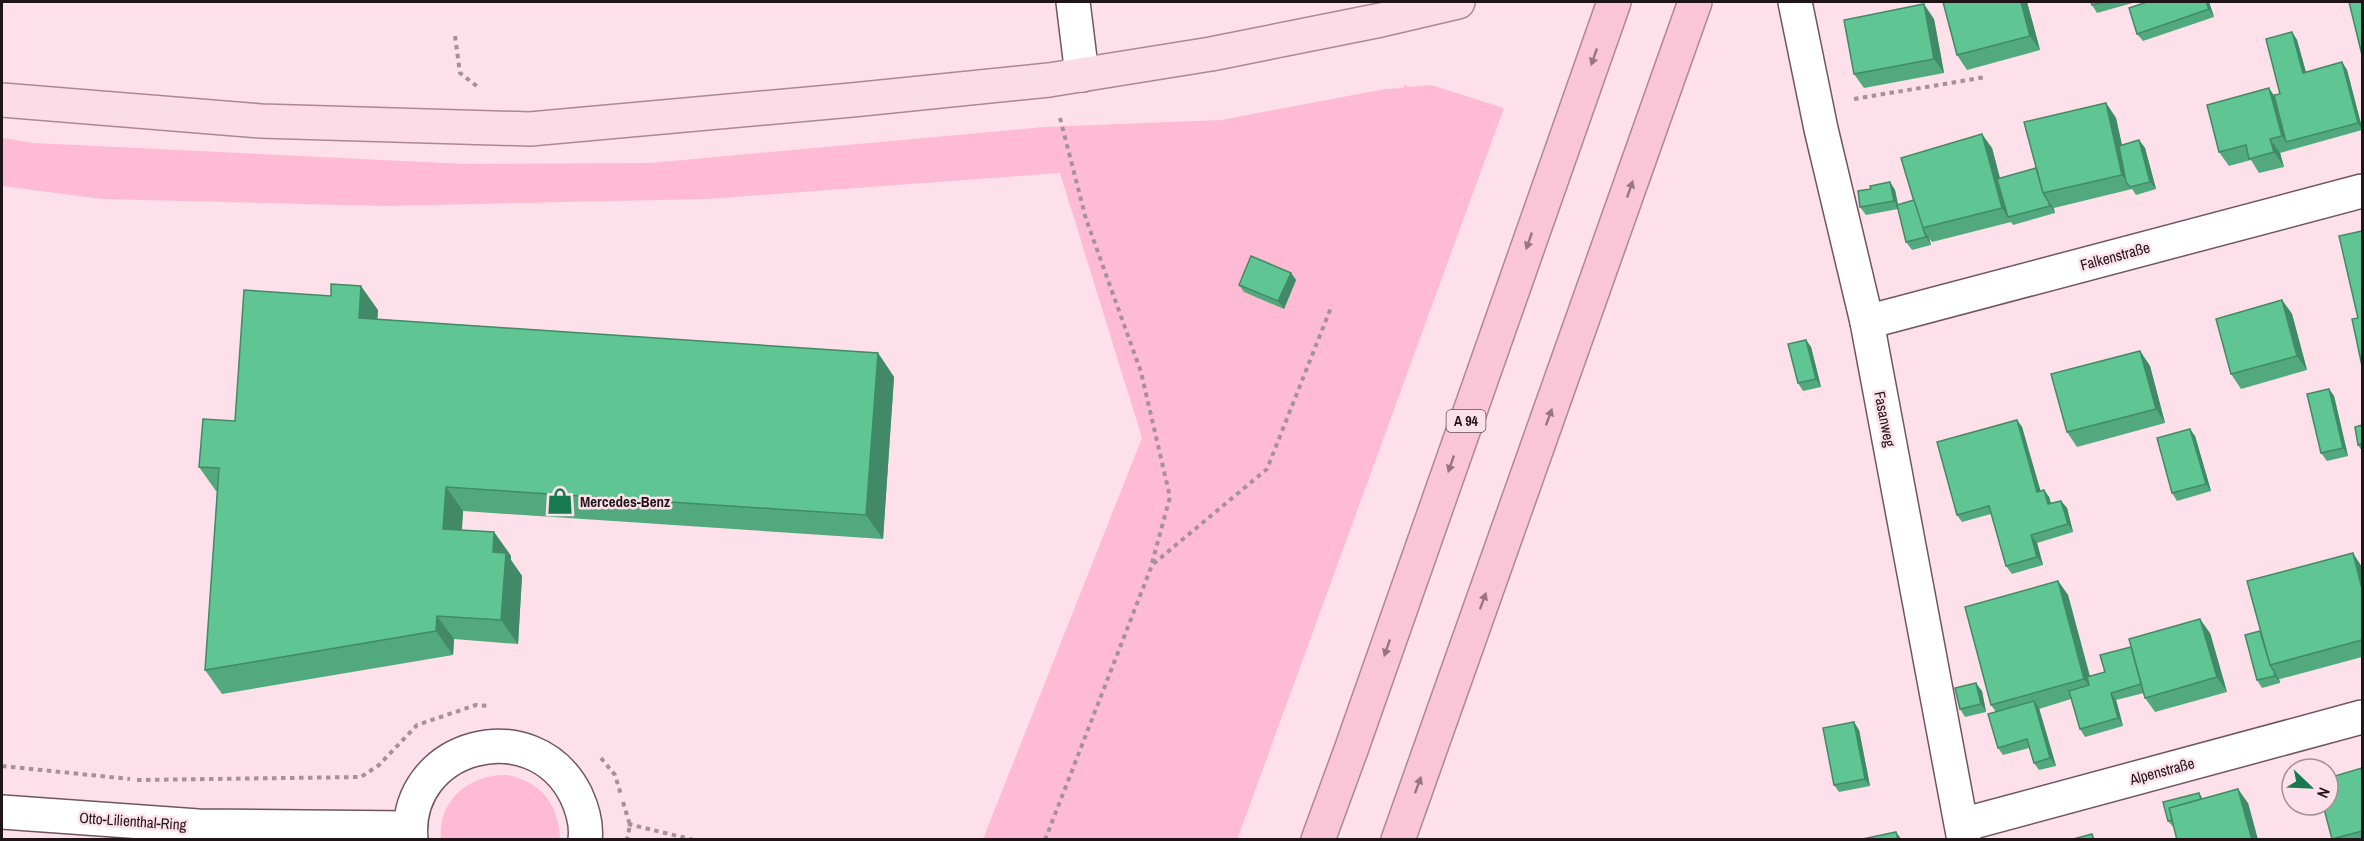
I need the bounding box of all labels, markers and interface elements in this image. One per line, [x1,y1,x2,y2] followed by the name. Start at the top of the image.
[1589,48,1599,66] one-way arrow
[1625,180,1635,198] one-way arrow
[1524,232,1534,250] one-way arrow
[2078,237,2152,275] street label: Falkenstraße
[1869,389,1901,449] street label: Fasanweg
[1545,408,1554,426] one-way arrow
[1446,410,1486,432] road number: A 94
[1446,455,1456,473] one-way arrow
[545,486,575,516] shop icon: Mercedes-Benz
[580,491,670,512] place label: Mercedes-Benz
[1479,592,1489,610] one-way arrow
[1381,639,1391,657] one-way arrow
[2126,752,2197,790] street label: Alpenstraße
[2280,757,2340,817] north arrow
[1413,775,1423,793] one-way arrow
[2312,784,2336,802] text: N
[79,807,187,835] street label: Otto-Lilienthal-Ring

